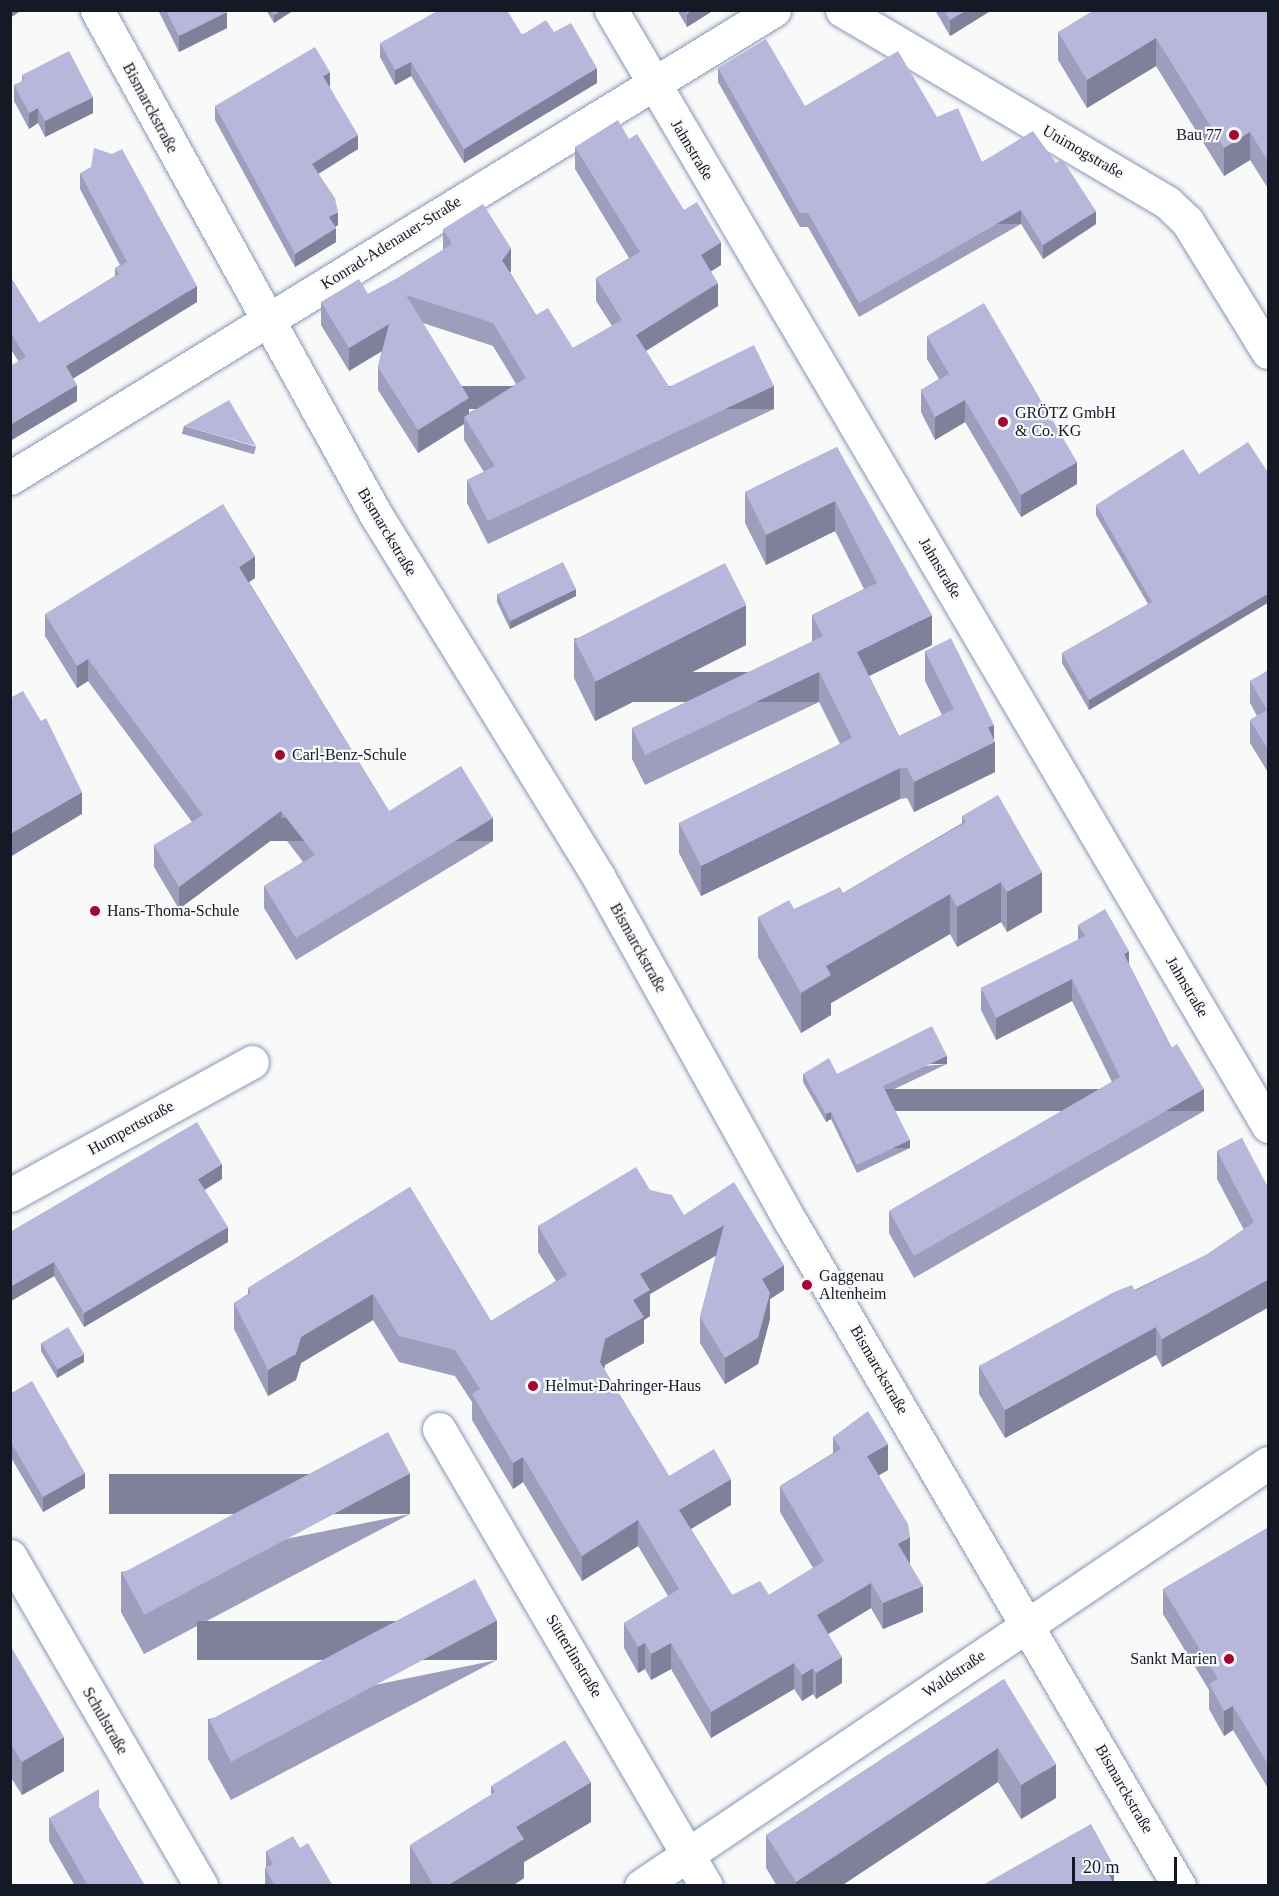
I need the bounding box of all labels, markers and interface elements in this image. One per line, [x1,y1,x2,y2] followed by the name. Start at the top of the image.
[118,60,182,156] street label: Bismarckstraße
[666,116,718,184] street label: Jahnstraße
[1039,121,1127,183] street label: Unimogstraße
[1176,125,1222,145] place label: Bau 77
[1227,128,1241,142] marker: Bau 77
[317,192,465,294] street label: Konrad-Adenauer-Straße
[1015,403,1116,441] place label: GRÖTZ GmbH & Co. KG
[996,415,1010,429] marker: GRÖTZ GmbH & Co. KG
[353,484,421,580] street label: Bismarckstraße
[914,534,966,602] street label: Jahnstraße
[292,745,407,765] place label: Carl-Benz-Schule
[273,748,287,762] marker: Carl-Benz-Schule
[605,900,671,996] street label: Bismarckstraße
[107,901,239,921] place label: Hans-Thoma-Schule
[88,904,102,918] marker: Hans-Thoma-Schule
[1161,953,1213,1021] street label: Jahnstraße
[85,1097,177,1159] street label: Humpertstraße
[819,1266,887,1304] place label: Gaggenau Altenheim
[800,1278,814,1292] marker: Gaggenau Altenheim
[846,1322,912,1418] street label: Bismarckstraße
[545,1376,701,1396] place label: Helmut-Dahringer-Haus
[526,1379,540,1393] marker: Helmut-Dahringer-Haus
[542,1611,606,1701] street label: Sütterlinstraße
[919,1646,989,1702] street label: Waldstraße
[1130,1649,1217,1669] place label: Sankt Marien
[1222,1652,1236,1666] marker: Sankt Marien
[78,1684,132,1758] street label: Schulstraße
[1091,1741,1157,1837] street label: Bismarckstraße
[1075,1845,1180,1883] scale bar
[1083,1857,1120,1877] text: 20 m

